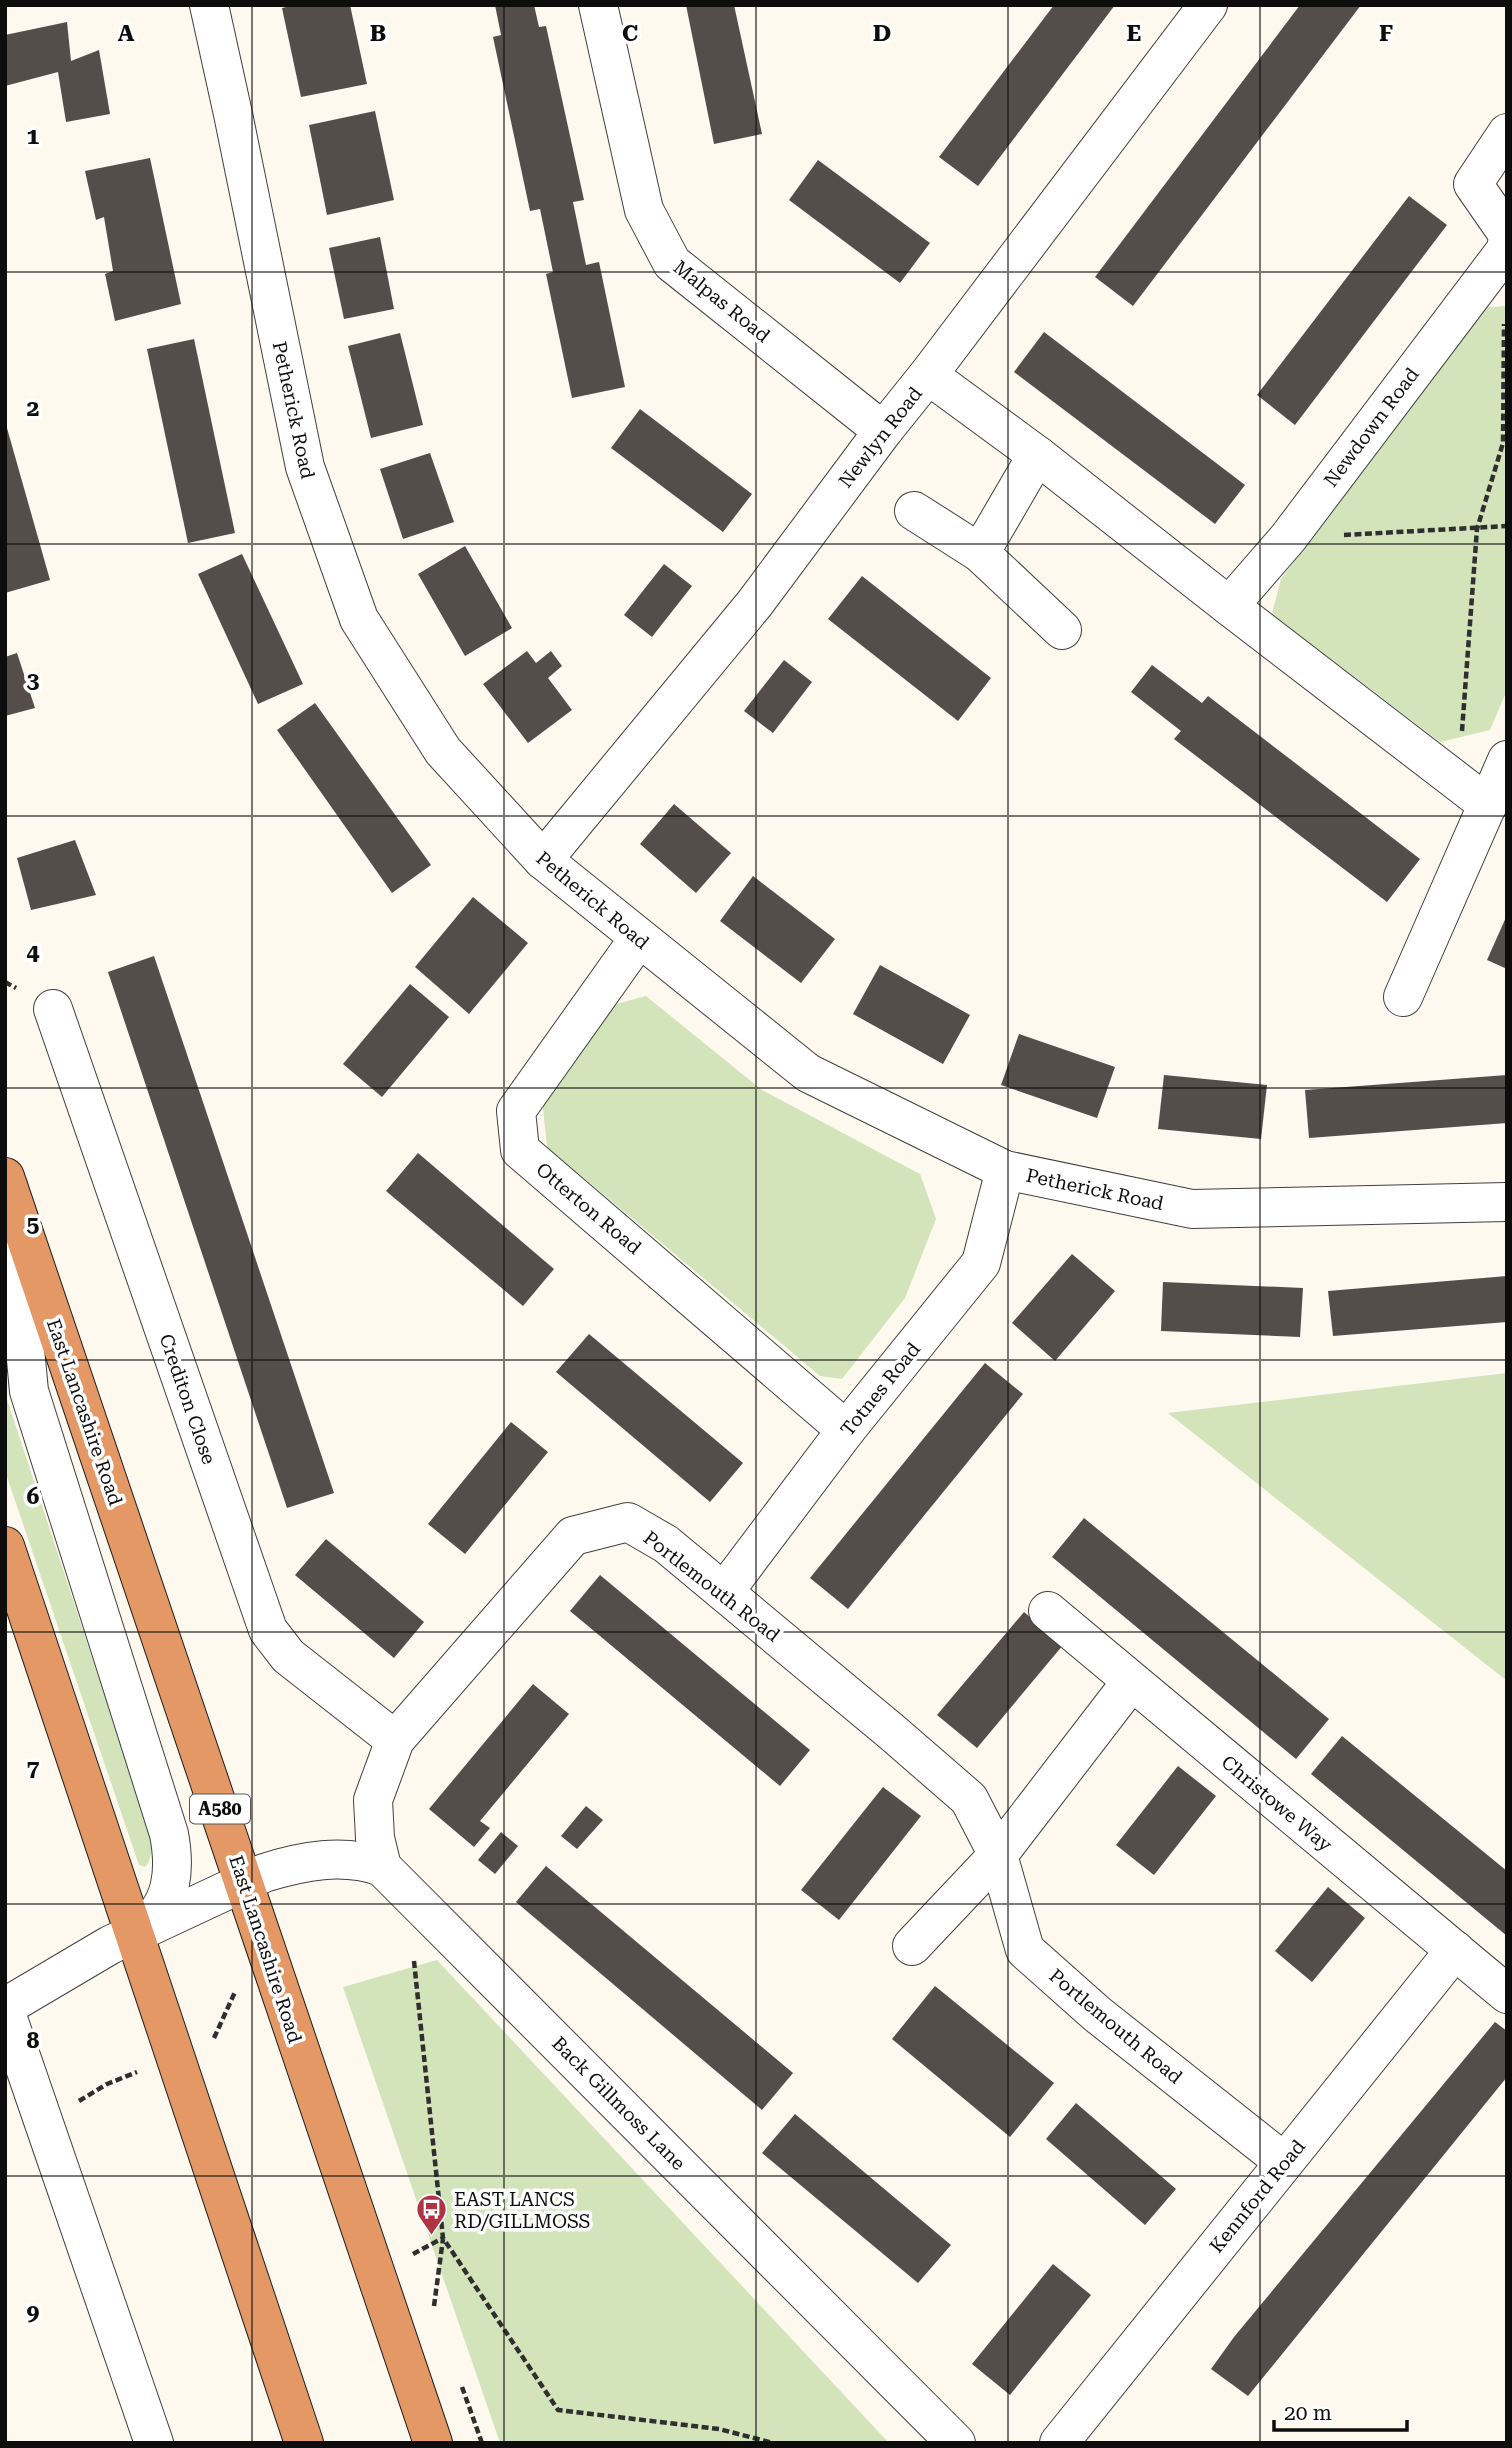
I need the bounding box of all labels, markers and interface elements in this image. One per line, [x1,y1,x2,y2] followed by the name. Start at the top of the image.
[118,20,135,47] text: A
[370,20,386,47] text: B
[622,20,638,47] text: C
[873,20,891,47] text: D
[1127,20,1141,47] text: E
[1379,20,1393,47] text: F
[27,123,40,150] text: 1
[669,256,774,347] street label: Malpas Road
[268,339,319,481] street label: Petherick Road
[1319,363,1424,492] street label: Newdown Road
[834,382,927,492] street label: Newlyn Road
[27,395,39,422] text: 2
[27,667,40,694] text: 3
[532,847,654,954] street label: Petherick Road
[27,939,40,966] text: 4
[531,1158,646,1259] street label: Otterton Road
[1024,1164,1166,1215] street label: Petherick Road
[27,1211,40,1238] text: 5
[42,1316,127,1508] street label: East Lancashire Road
[154,1331,221,1467] street label: Crediton Close
[836,1338,925,1441] street label: Totnes Road
[27,1483,40,1510] text: 6
[639,1526,784,1647] street label: Portlemouth Road
[1217,1750,1337,1857] street label: Christowe Way
[27,1755,40,1782] text: 7
[190,1795,250,1824] road number: A580
[224,1852,307,2046] street label: East Lancashire Road
[1044,1964,1187,2089] street label: Portlemouth Road
[27,2027,40,2054] text: 8
[547,2032,690,2175] street label: Back Gillmoss Lane
[1205,2135,1310,2257] street label: Kennford Road
[454,2188,590,2233] place label: EAST LANCS RD/GILLMOSS
[414,2193,448,2237] bus stop icon: EAST LANCS RD/GILLMOSS
[27,2299,40,2326] text: 9
[1274,2388,1407,2432] scale bar
[1284,2401,1332,2425] text: 20 m

